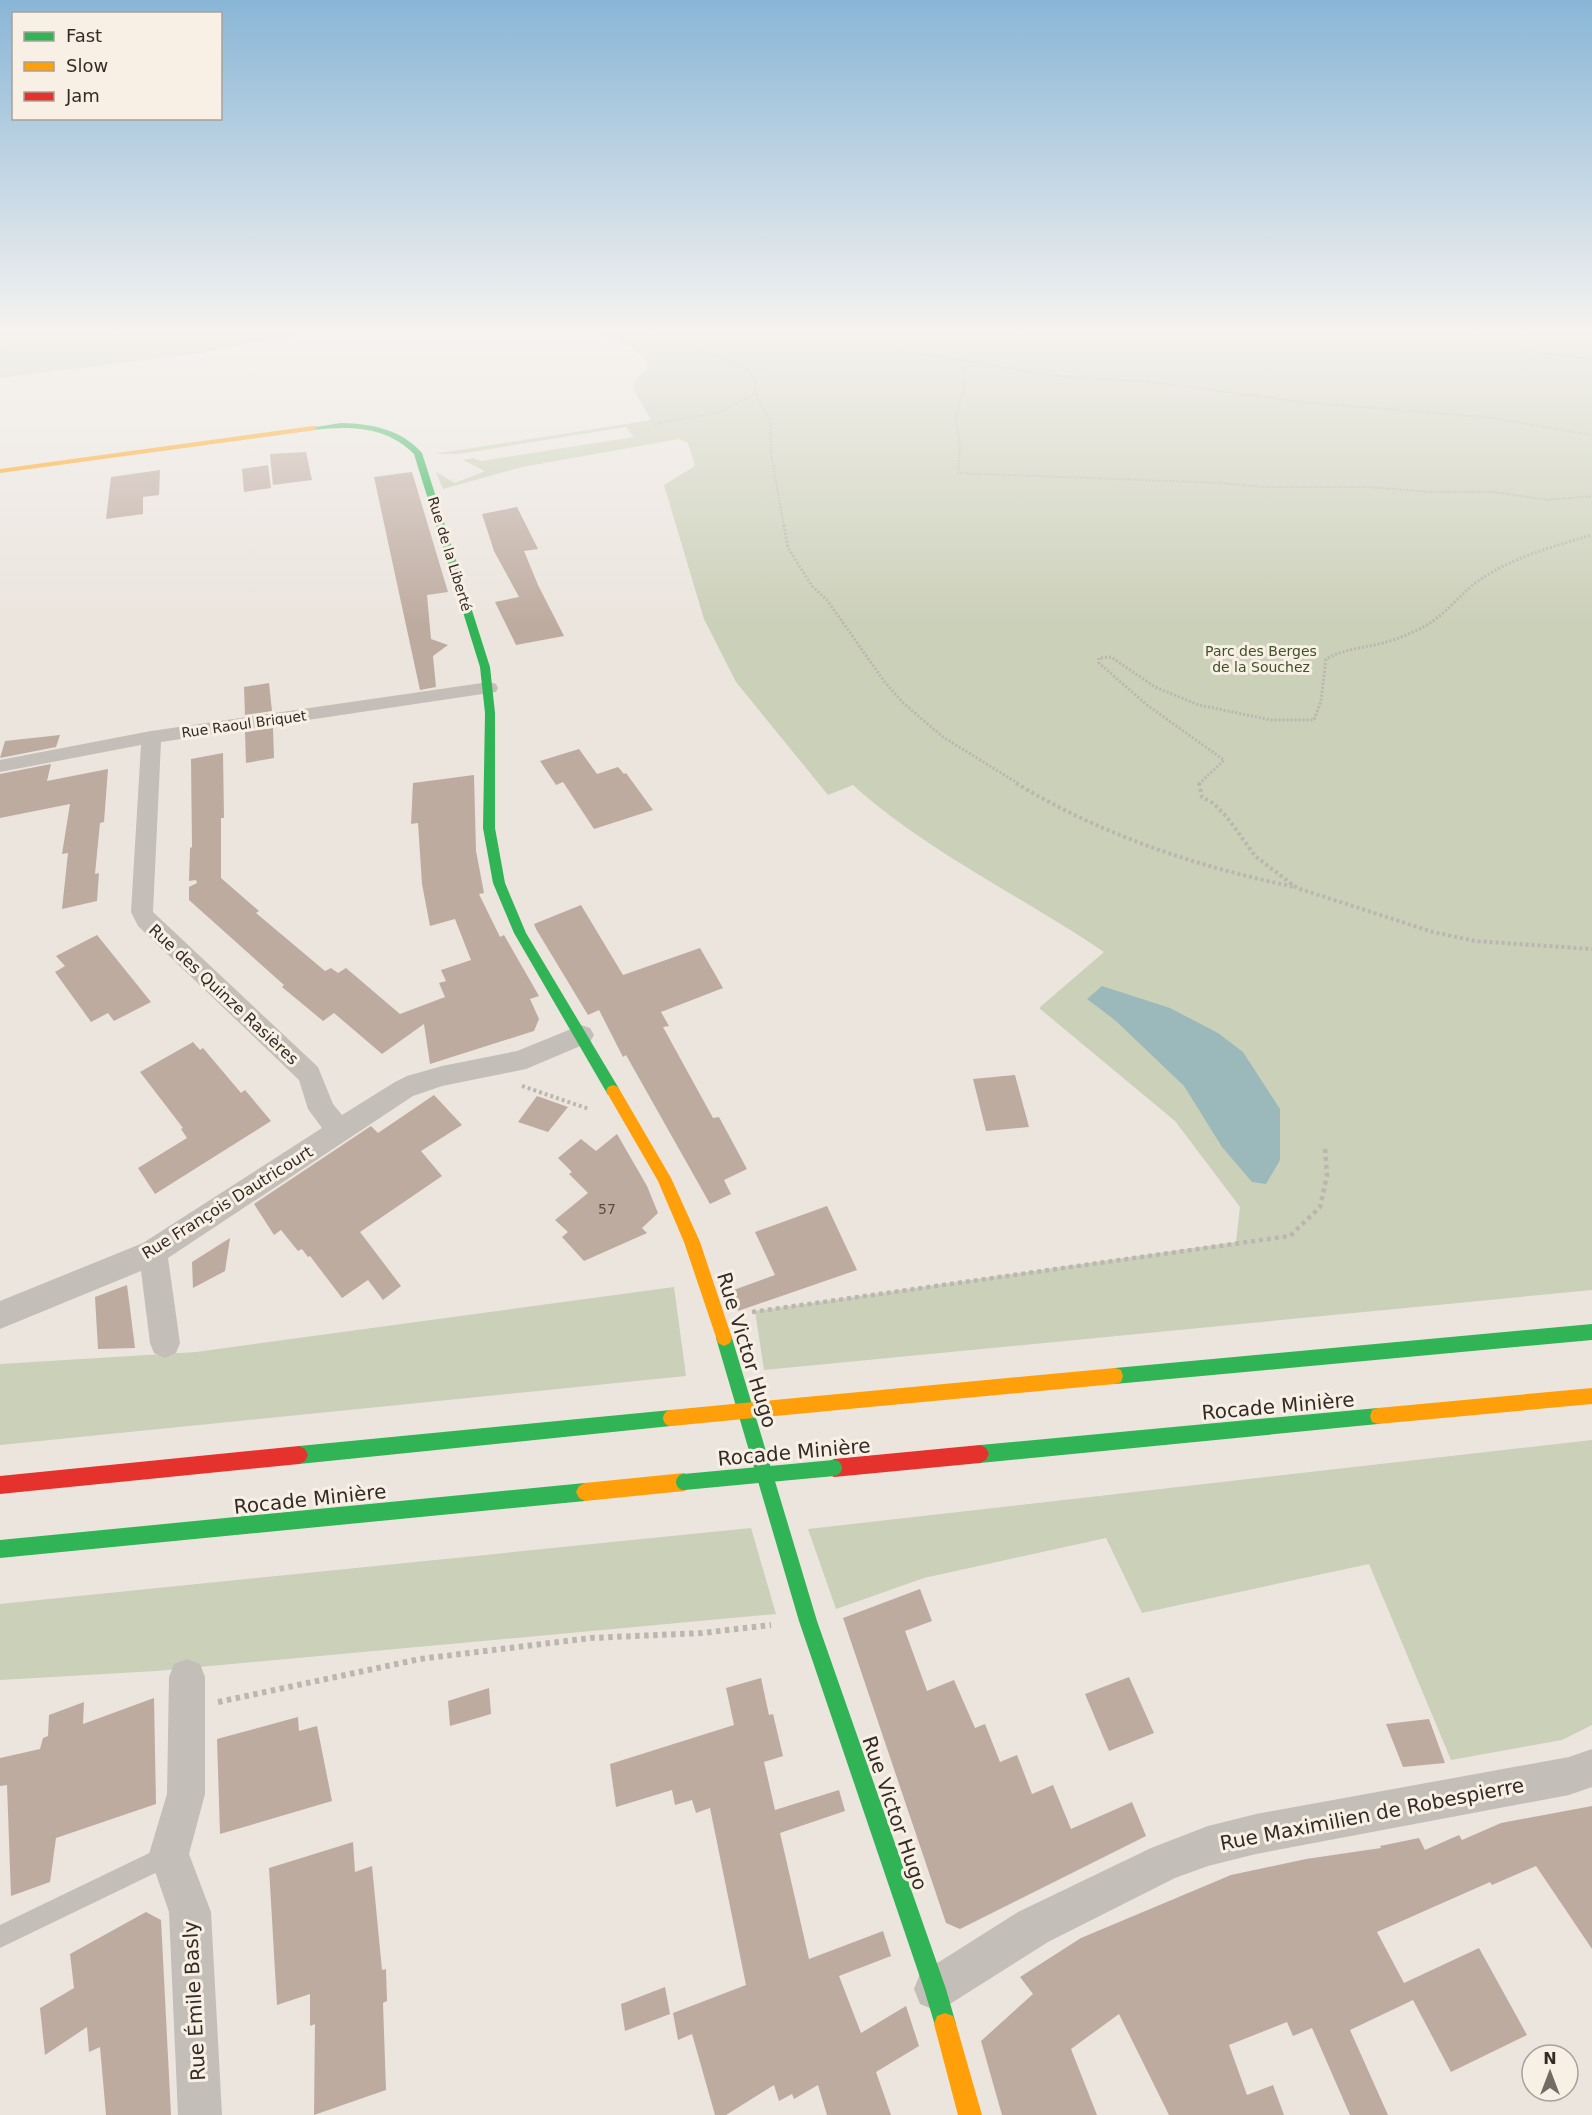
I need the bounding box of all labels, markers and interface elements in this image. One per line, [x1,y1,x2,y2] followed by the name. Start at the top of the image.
[12,12,222,120] legend
[66,25,102,46] text: Fast
[66,55,108,76] text: Slow
[65,85,100,106] text: Jam
[425,495,475,613] street label: Rue de la Liberté
[1205,643,1317,675] park label: Parc des Berges de la Souchez
[181,707,308,741] street label: Rue Raoul Briquet
[145,920,302,1069] street label: Rue des Quinze Rasières
[138,1142,316,1263] street label: Rue François Dautricourt
[598,1201,616,1217] house number: 57
[712,1269,782,1431] street label: Rue Victor Hugo
[1201,1387,1355,1425] street label: Rocade Minière
[717,1433,871,1471] street label: Rocade Minière
[233,1479,387,1519] street label: Rocade Minière
[857,1733,933,1893] street label: Rue Victor Hugo
[1218,1773,1526,1855] street label: Rue Maximilien de Robespierre
[178,1920,210,2082] street label: Rue Émile Basly
[1520,2043,1580,2103] north arrow
[1543,2049,1557,2068] text: N

